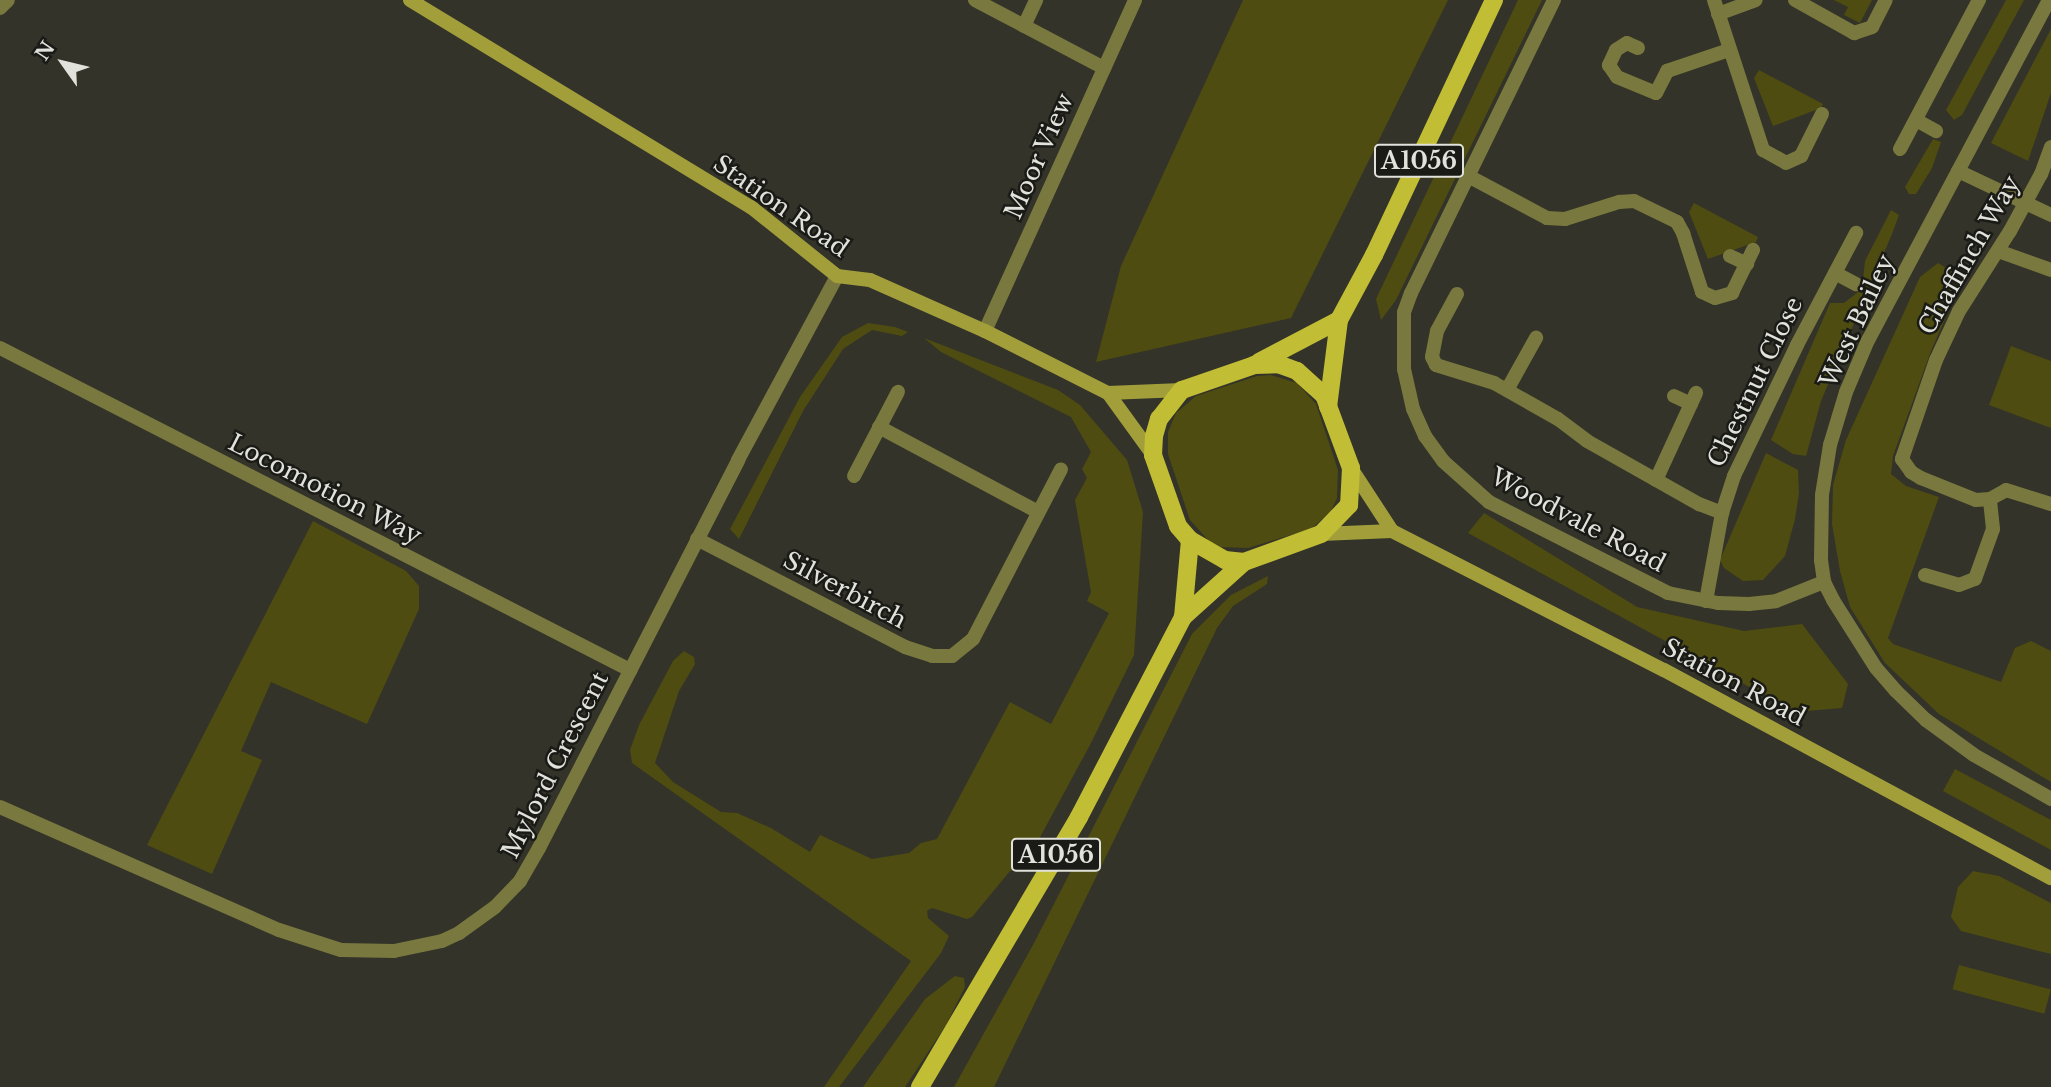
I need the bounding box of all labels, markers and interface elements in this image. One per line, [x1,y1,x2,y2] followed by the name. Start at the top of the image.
[28,28,98,98] north arrow
[31,37,60,65] text: N
[998,88,1080,224] street label: Moor View
[1374,142,1464,180] road number: A1056
[708,149,854,263] street label: Station Road
[1912,170,2026,340] street label: Chaffinch Way
[1814,250,1900,392] street label: West Bailey
[1701,292,1809,472] street label: Chestnut Close
[223,428,427,550] street label: Locomotion Way
[1486,462,1670,578] street label: Woodvale Road
[779,546,911,634] street label: Silverbirch
[1658,632,1810,732] street label: Station Road
[495,667,615,863] street label: Mylord Crescent
[1010,835,1102,874] road number: A1056

